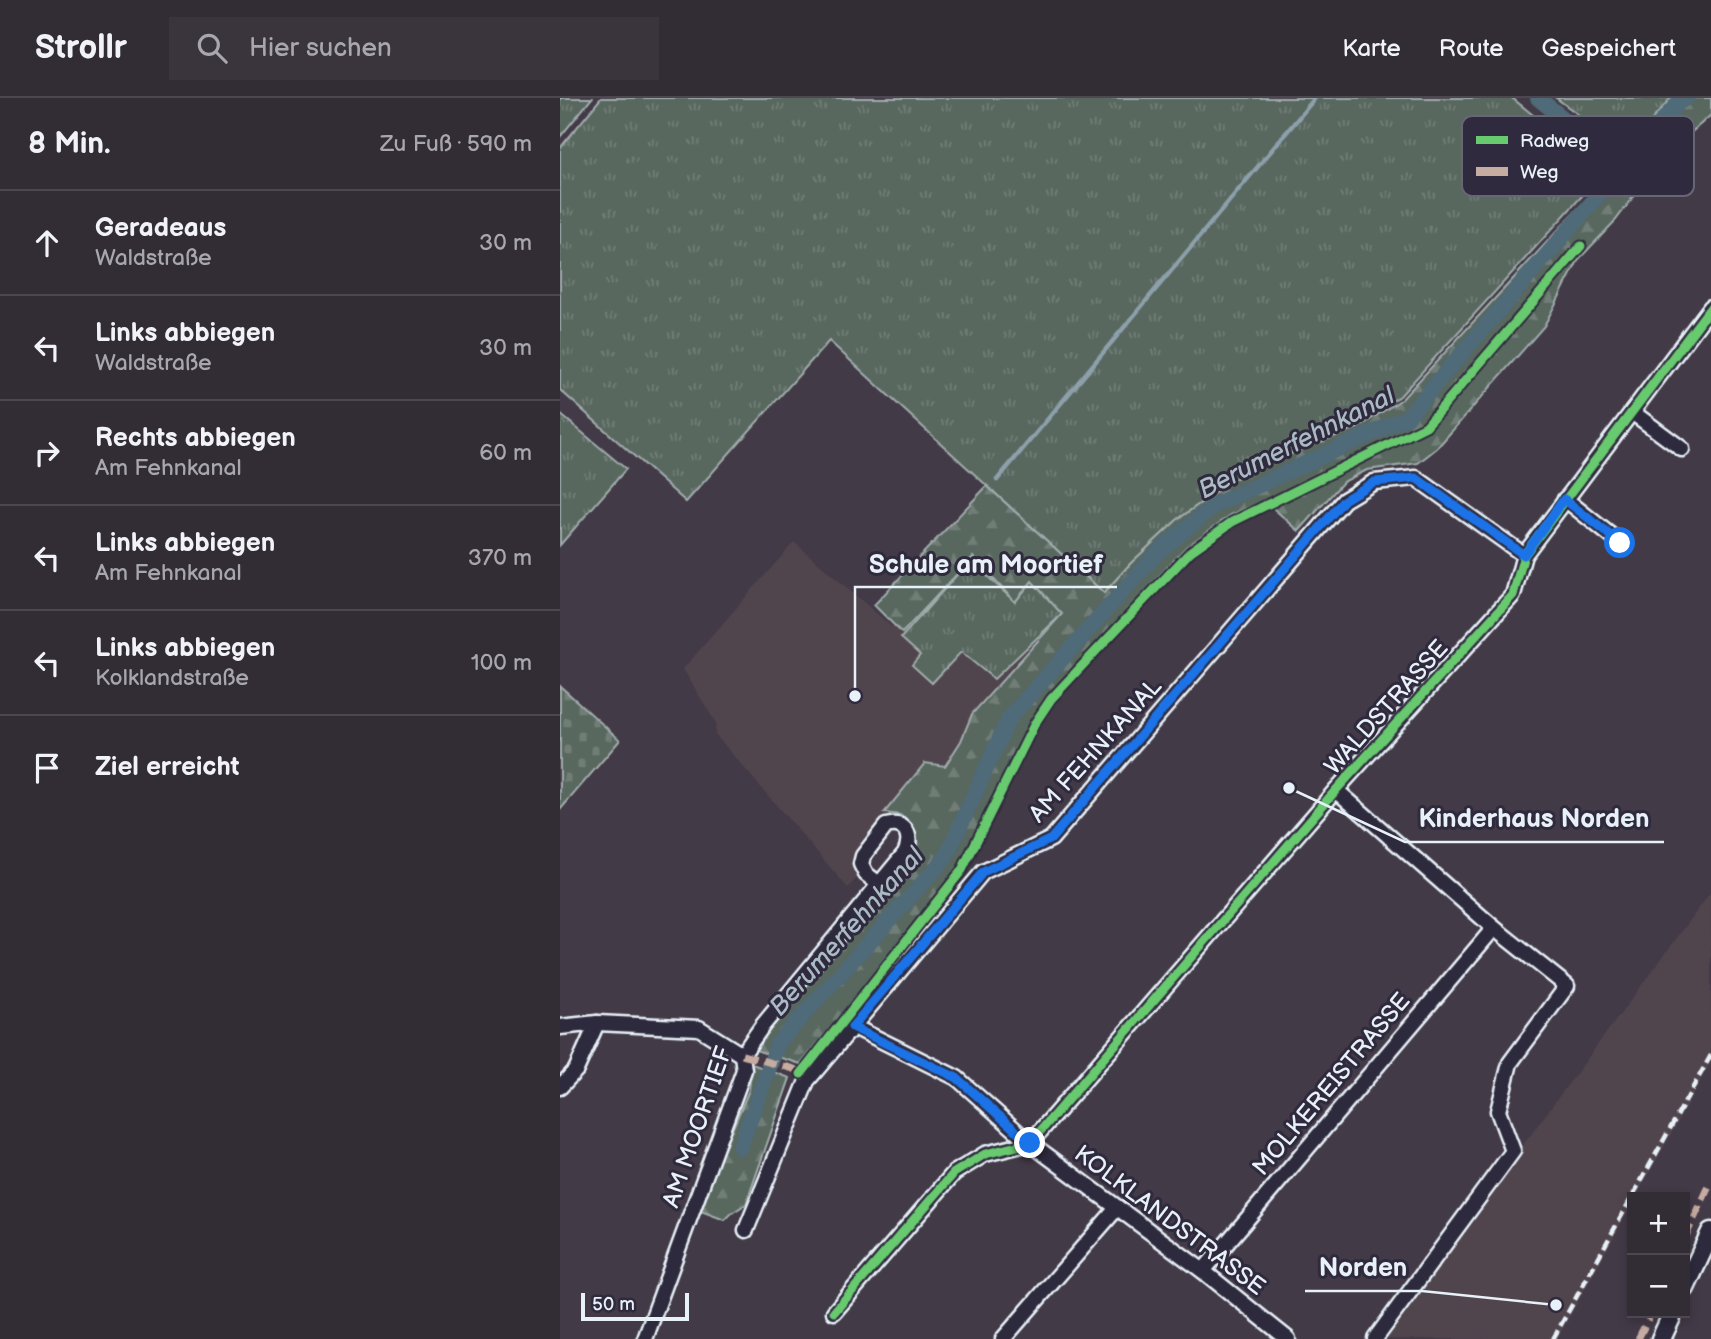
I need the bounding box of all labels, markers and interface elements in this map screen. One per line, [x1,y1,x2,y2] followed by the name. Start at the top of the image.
[169,17,659,80] search box
[35,28,127,68] text: Strollr
[193,29,231,67] icon: search
[249,33,392,64] text: Hier suchen
[1342,34,1401,63] text: Karte
[1439,34,1504,63] text: Route
[1542,34,1676,63] text: Gespeichert
[1462,116,1694,196] legend
[28,126,111,162] text: 8 Min.
[380,130,532,158] text: Zu Fuß · 590 m
[1520,130,1589,153] text: Radweg
[1520,161,1558,184] text: Weg
[95,213,226,244] text: Geradeaus
[28,224,66,262] icon: ahead
[479,229,532,257] text: 30 m
[95,244,212,272] text: Waldstraße
[95,318,275,349] text: Links abbiegen
[28,329,66,367] icon: left
[479,334,532,362] text: 30 m
[95,349,212,377] text: Waldstraße
[1193,380,1401,506] water label: Berumerfehnkanal
[95,423,296,454] text: Rechts abbiegen
[28,434,66,472] icon: right
[479,439,532,467] text: 60 m
[95,454,242,482] text: Am Fehnkanal
[1604,527,1635,558] route start
[95,528,275,559] text: Links abbiegen
[28,539,66,577] icon: left
[855,540,1117,587] callout: Schule am Moortief
[468,544,532,572] text: 370 m
[869,550,1104,581] text: Schule am Moortief
[95,559,242,587] text: Am Fehnkanal
[95,633,275,664] text: Links abbiegen
[1318,634,1454,781] street label: WALDSTRASSE
[28,644,66,682] icon: left
[471,649,532,677] text: 100 m
[95,664,249,692] text: Kolklandstraße
[1023,672,1168,828] street label: AM FEHNKANAL
[28,749,66,787] icon: arrive
[95,752,239,783] text: Ziel erreicht
[1405,795,1664,842] callout: Kinderhaus Norden
[1419,804,1649,835] text: Kinderhaus Norden
[763,841,932,1023] water label: Berumerfehnkanal
[1247,987,1416,1182] street label: MOLKEREISTRASSE
[656,1042,739,1211] street label: AM MOORTIEF
[1014,1127,1045,1158] route end
[1068,1139,1271,1302] street label: KOLKLANDSTRASSE
[1627,1192,1690,1318] map controls
[1627,1192,1690,1255] button: +
[1305,1244,1422,1291] callout: Norden
[1319,1253,1407,1284] text: Norden
[1627,1255,1690,1318] button: −
[581,1290,690,1322] scale bar
[592,1293,635,1316] text: 50 m

